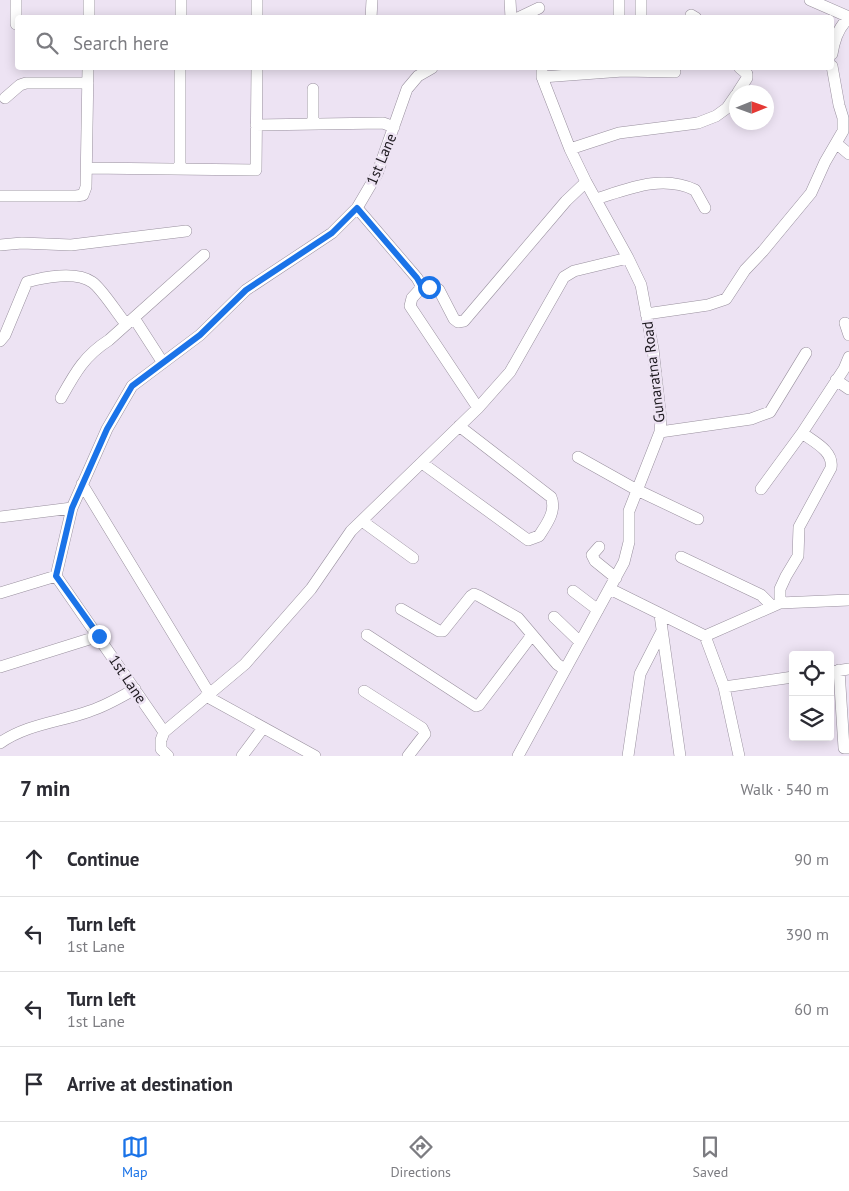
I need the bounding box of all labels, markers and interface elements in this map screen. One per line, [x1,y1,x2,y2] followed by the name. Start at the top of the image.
[15,15,834,70] search box
[33,29,61,57] icon: search
[73,31,169,55] text: Search here
[729,85,774,130] north arrow
[362,130,400,188] street label: 1st Lane
[418,276,441,299] route start
[637,320,669,424] street label: Gunaratna Road
[88,625,111,648] route end
[105,651,151,707] street label: 1st Lane
[789,651,834,741] map controls
[789,651,834,696] button: locate
[789,696,834,741] button: layers
[20,775,70,802] text: 7 min
[740,779,829,799] text: Walk · 540 m
[20,845,48,873] icon: ahead
[67,847,139,871] text: Continue
[794,849,829,869] text: 90 m
[67,912,136,936] text: Turn left
[20,920,48,948] icon: left
[786,924,829,944] text: 390 m
[67,936,125,956] text: 1st Lane
[67,987,136,1011] text: Turn left
[20,995,48,1023] icon: left
[794,999,829,1019] text: 60 m
[67,1011,125,1031] text: 1st Lane
[20,1070,48,1098] icon: arrive
[67,1072,233,1096] text: Arrive at destination
[121,1133,149,1181] tab: Map
[390,1133,451,1181] tab: Directions
[693,1133,728,1181] tab: Saved

